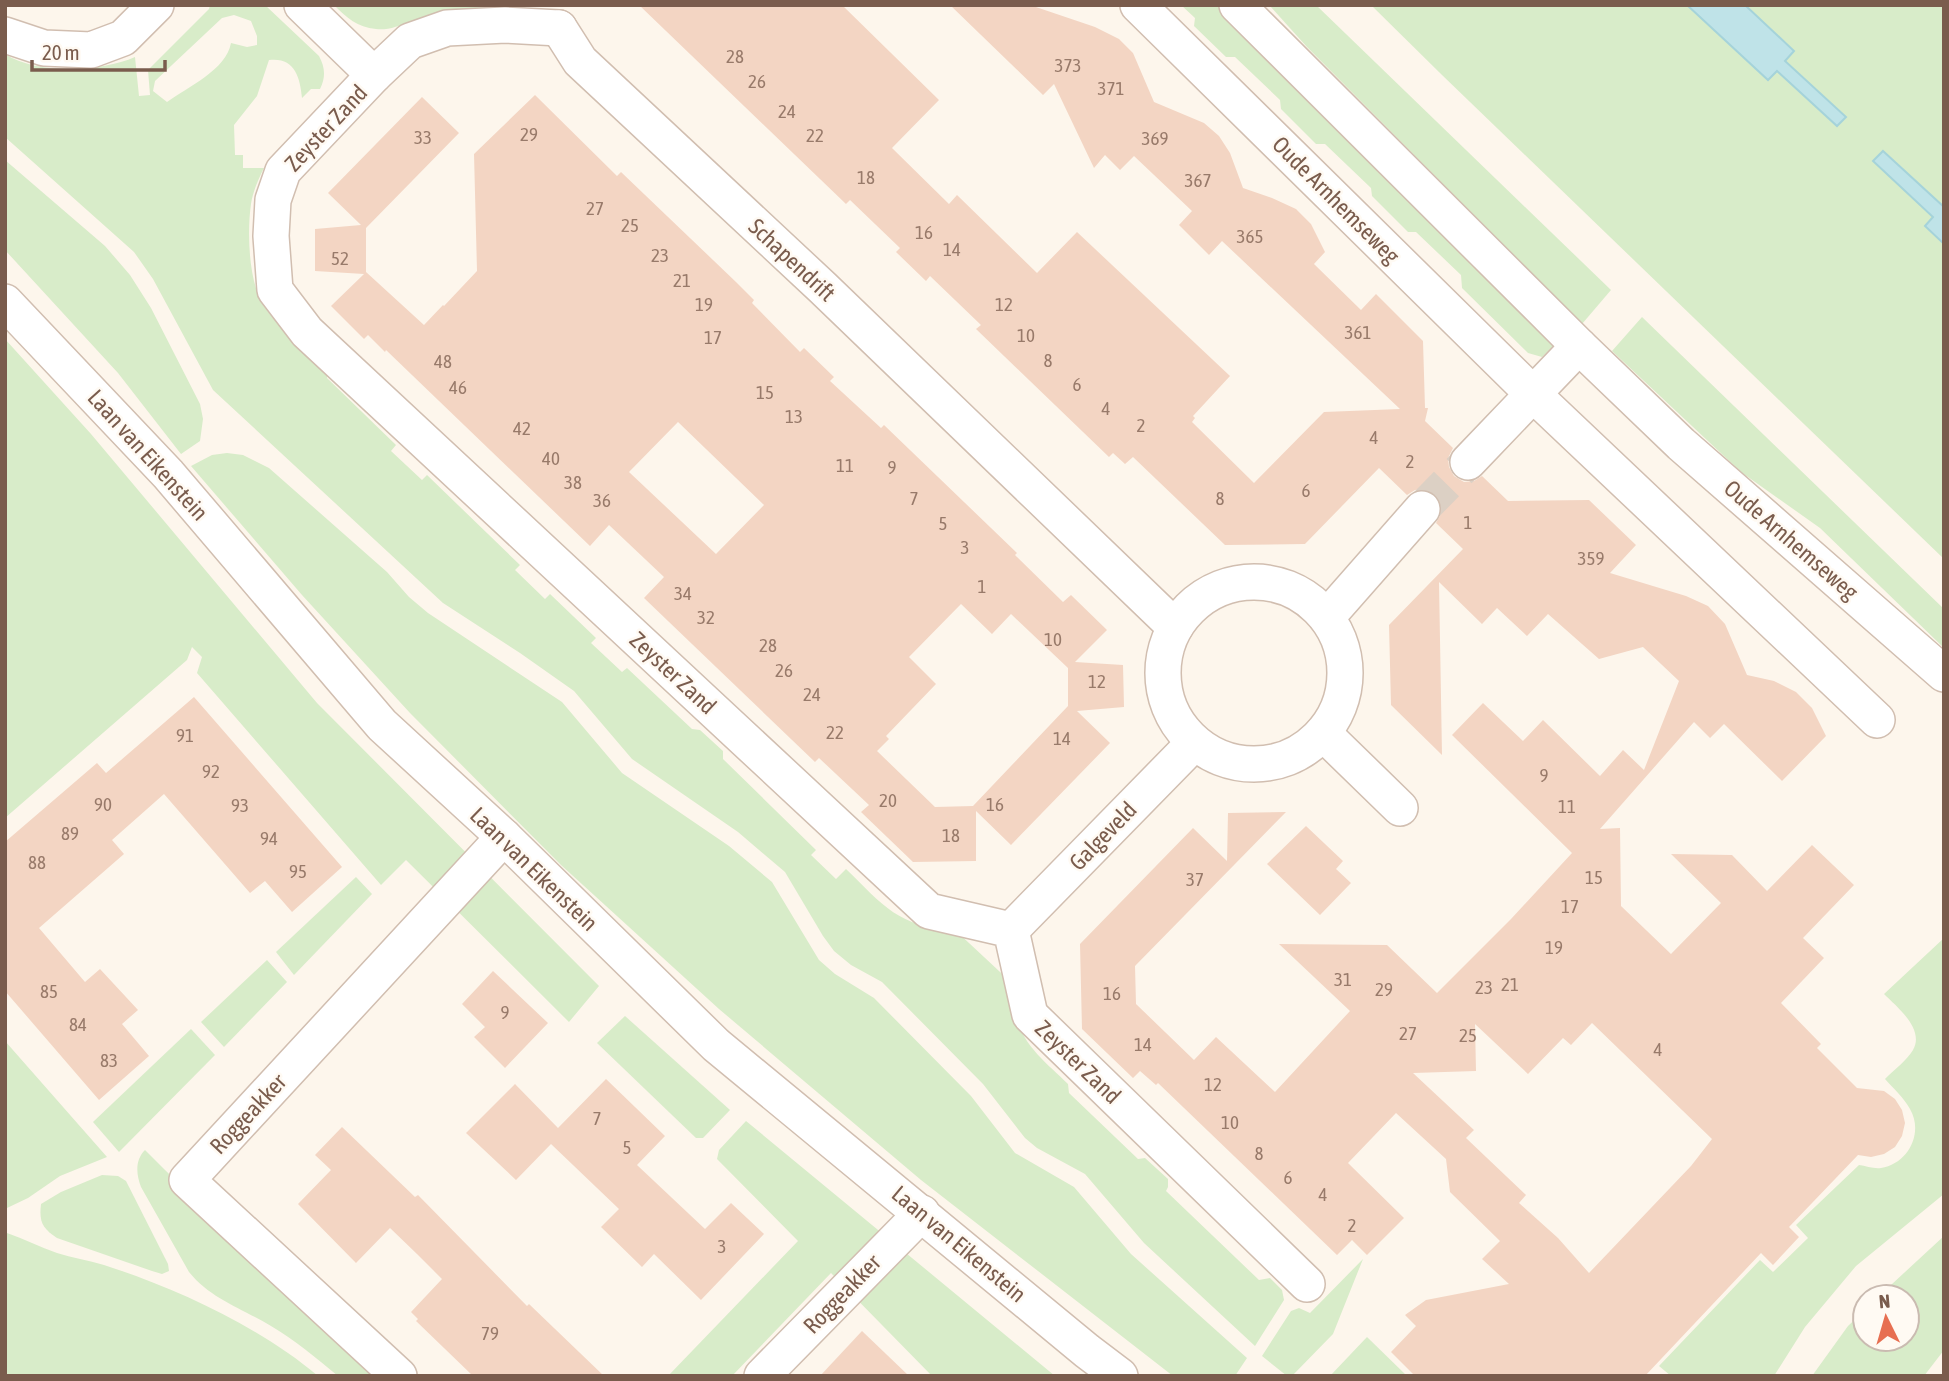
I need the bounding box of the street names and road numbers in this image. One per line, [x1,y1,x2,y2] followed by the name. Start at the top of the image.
[280,80,372,176] street label: Zeyster Zand
[1267,131,1405,269] street label: Oude Arnhemseweg
[743,214,841,306] street label: Schapendrift
[83,384,213,526] street label: Laan van Eikenstein
[1719,475,1863,605] street label: Oude Arnhemseweg
[625,627,721,719] street label: Zeyster Zand
[1064,796,1142,876] street label: Galgeveld
[465,802,603,936] street label: Laan van Eikenstein
[1030,1015,1126,1109] street label: Zeyster Zand
[205,1068,292,1159] street label: Roggeakker
[887,1180,1031,1308] street label: Laan van Eikenstein
[798,1248,887,1339] street label: Roggeakker

